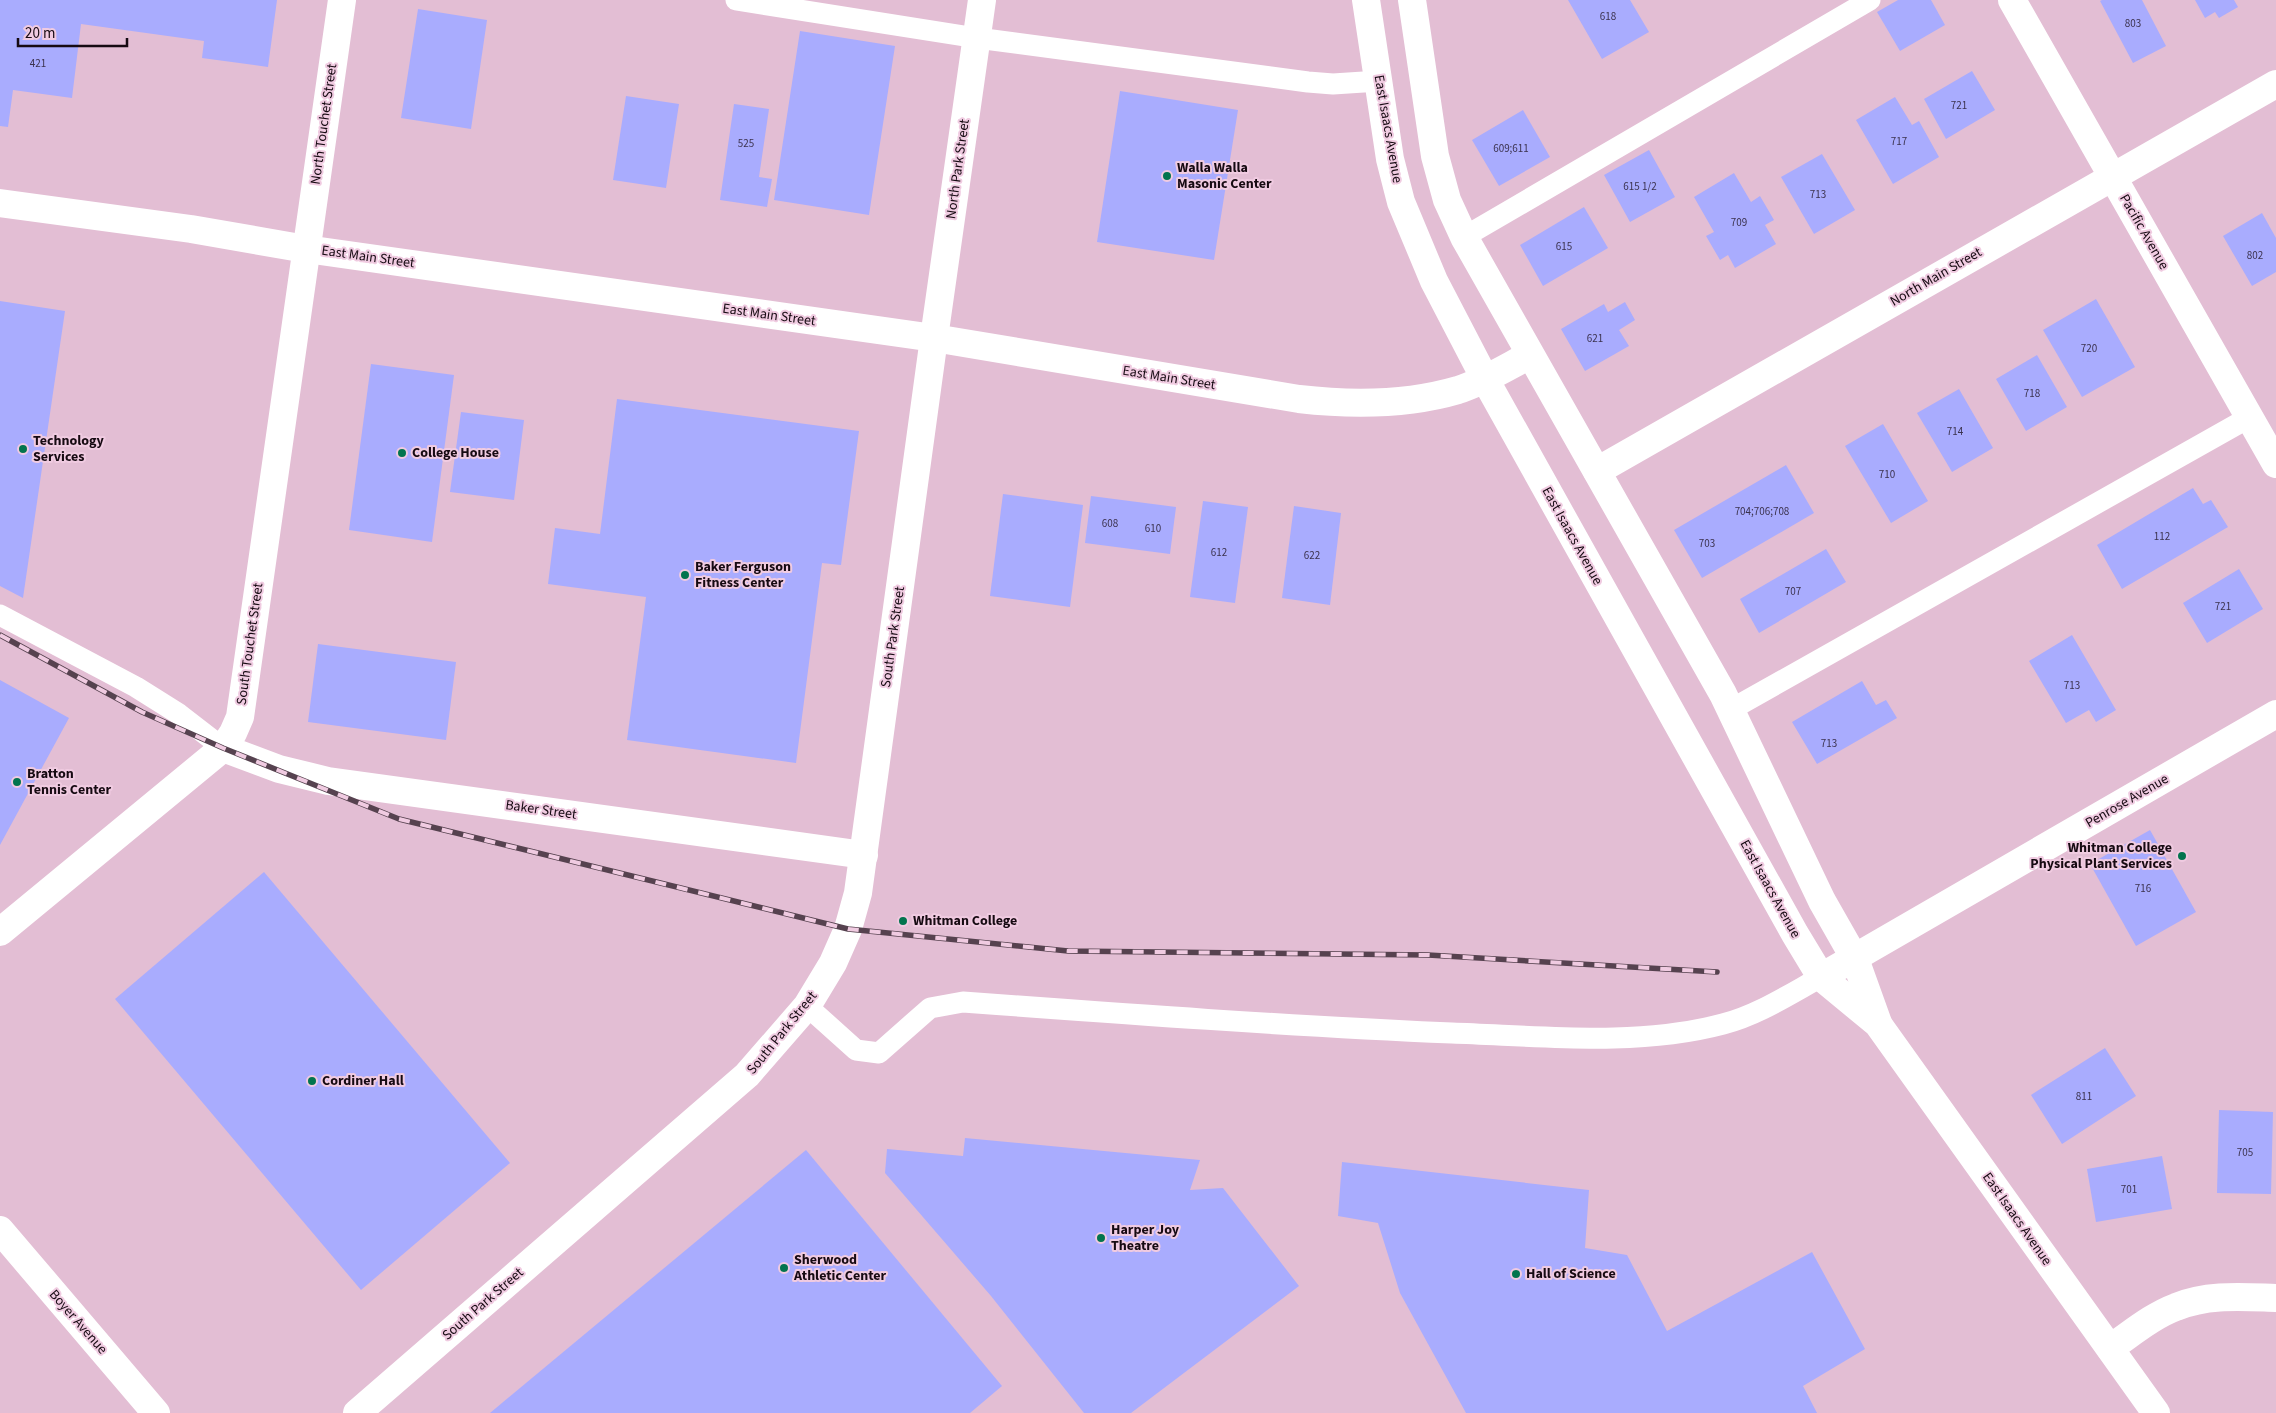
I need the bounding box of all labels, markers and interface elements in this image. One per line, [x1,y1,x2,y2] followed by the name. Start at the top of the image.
[1600,9,1617,24] house number: 618
[18,15,126,47] scale bar
[2125,16,2141,31] house number: 803
[25,23,55,44] text: 20 m
[30,56,46,71] house number: 421
[306,62,342,186] street label: North Touchet Street
[1369,73,1407,185] street label: East Isaacs Avenue
[1951,98,1967,113] house number: 721
[941,117,975,220] street label: North Park Street
[1891,134,1907,149] house number: 717
[738,136,754,151] house number: 525
[1493,141,1529,156] house number: 609;611
[1177,158,1272,194] place label: Walla Walla Masonic Center
[1161,170,1173,182] marker: Walla Walla Masonic Center
[1623,179,1657,194] house number: 615 1/2
[1810,187,1826,202] house number: 713
[2114,191,2174,273] street label: Pacific Avenue
[1731,215,1747,230] house number: 709
[1556,239,1572,254] house number: 615
[320,241,416,273] street label: East Main Street
[1886,242,1986,311] street label: North Main Street
[2247,248,2263,263] house number: 802
[721,299,817,331] street label: East Main Street
[1587,331,1603,346] house number: 621
[2081,341,2097,356] house number: 720
[1121,361,1217,395] street label: East Main Street
[2024,386,2041,401] house number: 718
[1947,424,1964,439] house number: 714
[33,431,105,467] place label: Technology Services
[17,443,29,455] marker: Technology Services
[412,443,499,463] place label: College House
[396,447,408,459] marker: College House
[1879,467,1895,482] house number: 710
[1537,483,1607,589] street label: East Isaacs Avenue
[1735,504,1790,519] house number: 704;706;708
[1102,516,1119,531] house number: 608
[1145,521,1161,536] house number: 610
[2154,529,2170,544] house number: 112
[1699,536,1715,551] house number: 703
[1211,545,1227,560] house number: 612
[1304,548,1320,563] house number: 622
[695,557,791,593] place label: Baker Ferguson Fitness Center
[679,569,691,581] marker: Baker Ferguson Fitness Center
[232,581,268,706] street label: South Touchet Street
[1785,584,1801,599] house number: 707
[876,585,910,689] street label: South Park Street
[2215,599,2231,614] house number: 721
[2064,678,2080,693] house number: 713
[1821,736,1837,751] house number: 713
[27,764,112,800] place label: Bratton Tennis Center
[2082,769,2172,833] street label: Penrose Avenue
[11,776,23,788] marker: Bratton Tennis Center
[504,795,578,825] street label: Baker Street
[1735,836,1805,942] street label: East Isaacs Avenue
[2030,838,2172,874] place label: Whitman College Physical Plant Services
[2176,850,2188,862] marker: Whitman College Physical Plant Services
[2135,881,2152,896] house number: 716
[913,911,1017,931] place label: Whitman College
[897,915,909,927] marker: Whitman College
[742,987,822,1079] street label: South Park Street
[322,1071,404,1091] place label: Cordiner Hall
[306,1075,318,1087] marker: Cordiner Hall
[2076,1089,2092,1104] house number: 811
[2237,1145,2253,1160] house number: 705
[1977,1168,2057,1270] street label: East Isaacs Avenue
[2121,1182,2137,1197] house number: 701
[1111,1220,1180,1256] place label: Harper Joy Theatre
[1095,1232,1107,1244] marker: Harper Joy Theatre
[793,1250,887,1286] place label: Sherwood Athletic Center
[778,1262,790,1274] marker: Sherwood Athletic Center
[438,1263,528,1345] street label: South Park Street
[1526,1264,1616,1284] place label: Hall of Science
[1510,1268,1522,1280] marker: Hall of Science
[44,1285,112,1359] street label: Boyer Avenue

